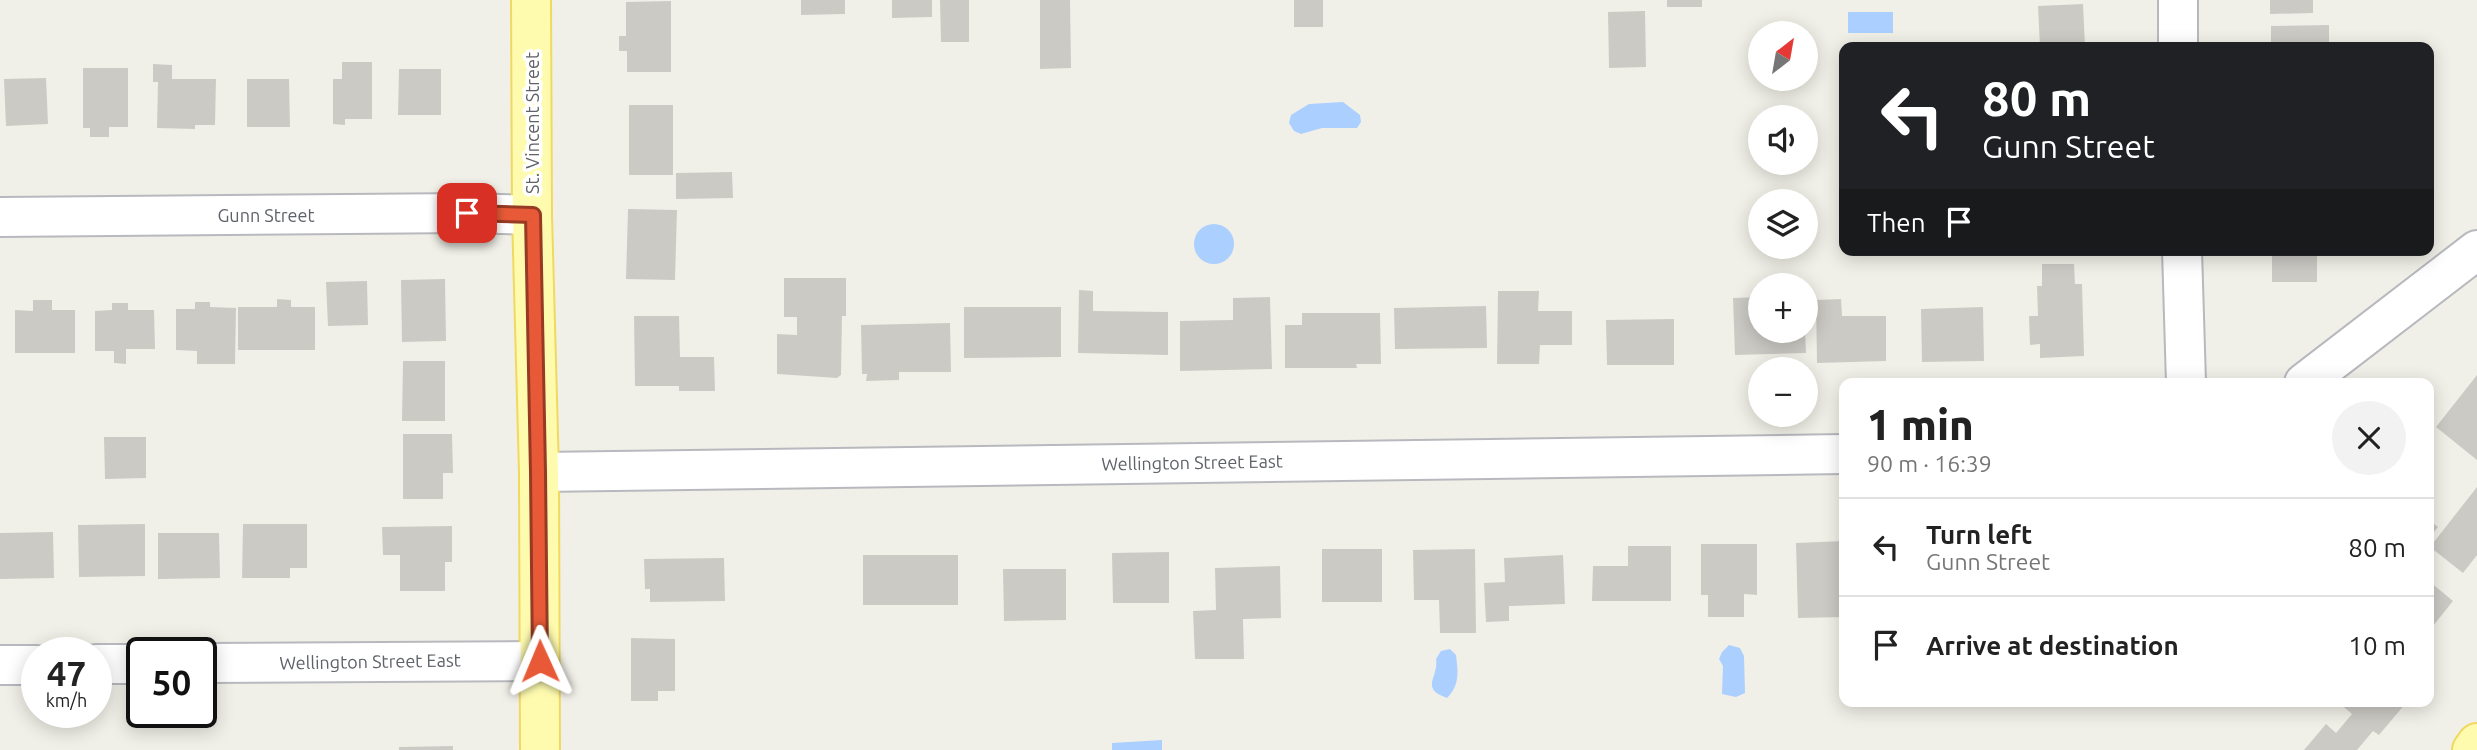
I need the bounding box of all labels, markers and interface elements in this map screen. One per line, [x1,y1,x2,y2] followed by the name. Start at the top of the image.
[1748,21,1818,91] north arrow
[1748,21,1818,427] map controls
[522,52,542,194] street label: St. Vincent Street
[1867,70,1958,161] icon: left
[1982,70,2091,125] text: 80 m
[1748,105,1818,175] button: sound
[1982,128,2155,164] text: Gunn Street
[437,183,497,243] pin
[1748,189,1818,259] button: layers
[448,194,486,232] icon: arrive
[1940,203,1978,241] icon: arrive
[217,205,315,225] street label: Gunn Street
[1867,208,1926,237] text: Then
[1748,273,1818,343] button: +
[1748,357,1818,427] button: −
[1867,401,1974,448] text: 1 min
[2332,401,2406,475] button: close
[1101,450,1283,474] street label: Wellington Street East
[1867,451,1992,476] text: 90 m · 16:39
[1926,520,2032,549] text: Turn left
[1867,528,1905,566] icon: left
[2348,533,2406,562] text: 80 m
[1926,549,2050,574] text: Gunn Street
[503,624,577,698] position arrow
[1867,626,1905,664] icon: arrive
[1926,631,2179,660] text: Arrive at destination
[2348,631,2406,660] text: 10 m
[126,637,217,728] speed limit sign: 50
[279,649,461,673] street label: Wellington Street East
[47,653,86,693] text: 47
[46,690,87,710] text: km/h

